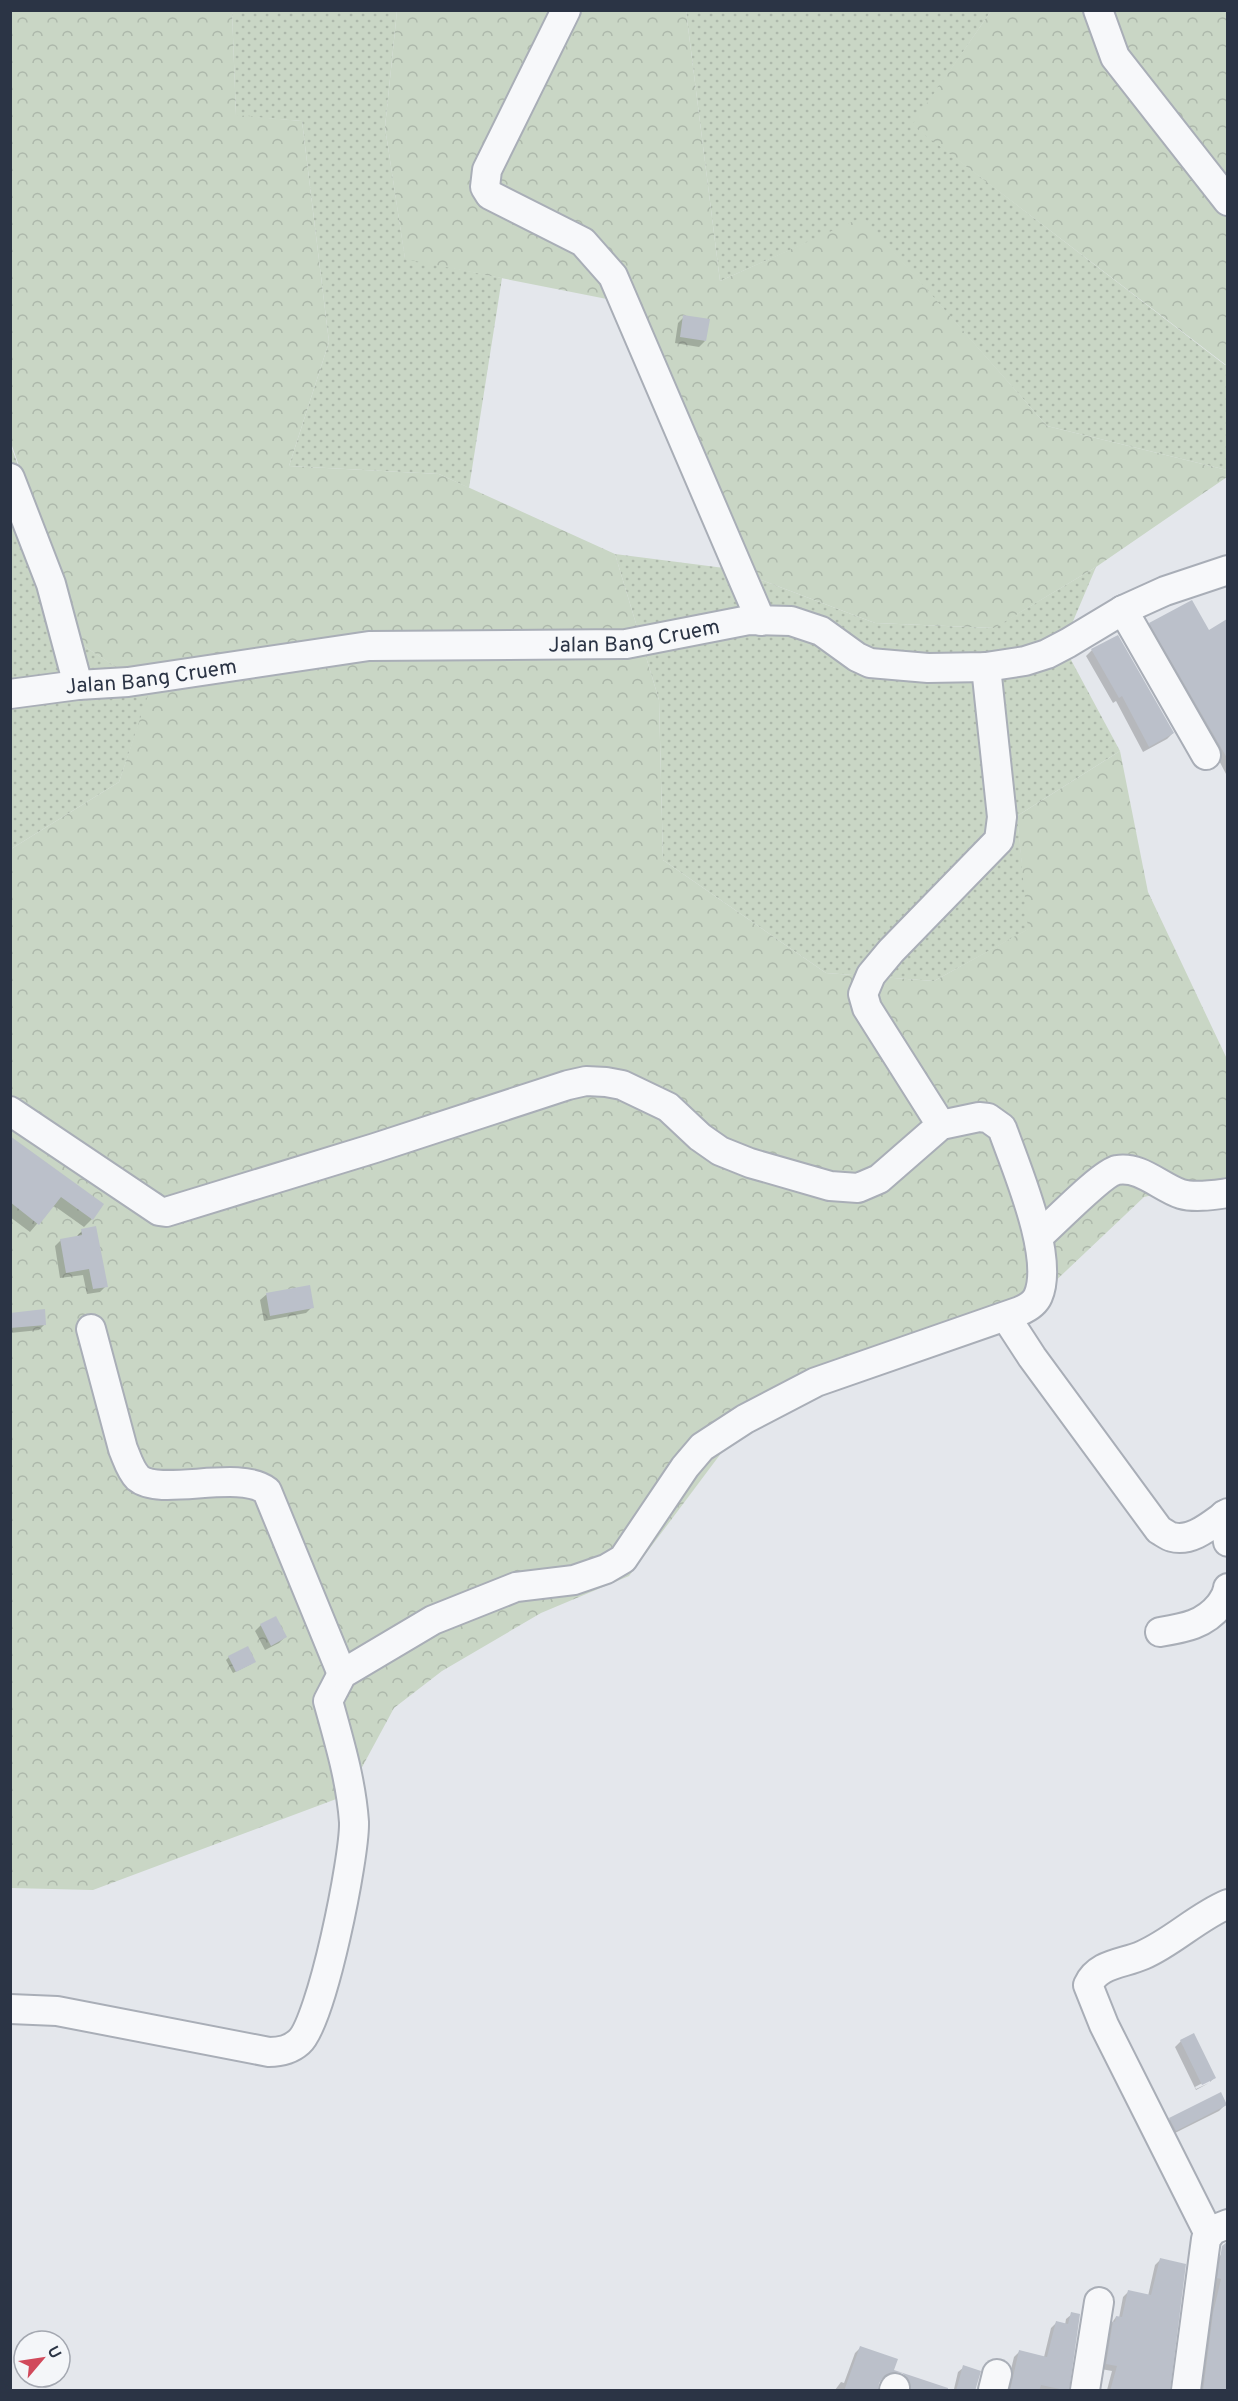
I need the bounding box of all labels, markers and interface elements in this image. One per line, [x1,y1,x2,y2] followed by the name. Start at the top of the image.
[548,614,722,660] street label: Jalan Bang Cruem
[63,654,239,702] street label: Jalan Bang Cruem
[12,2329,72,2389] north arrow
[42,2343,65,2363] text: U

